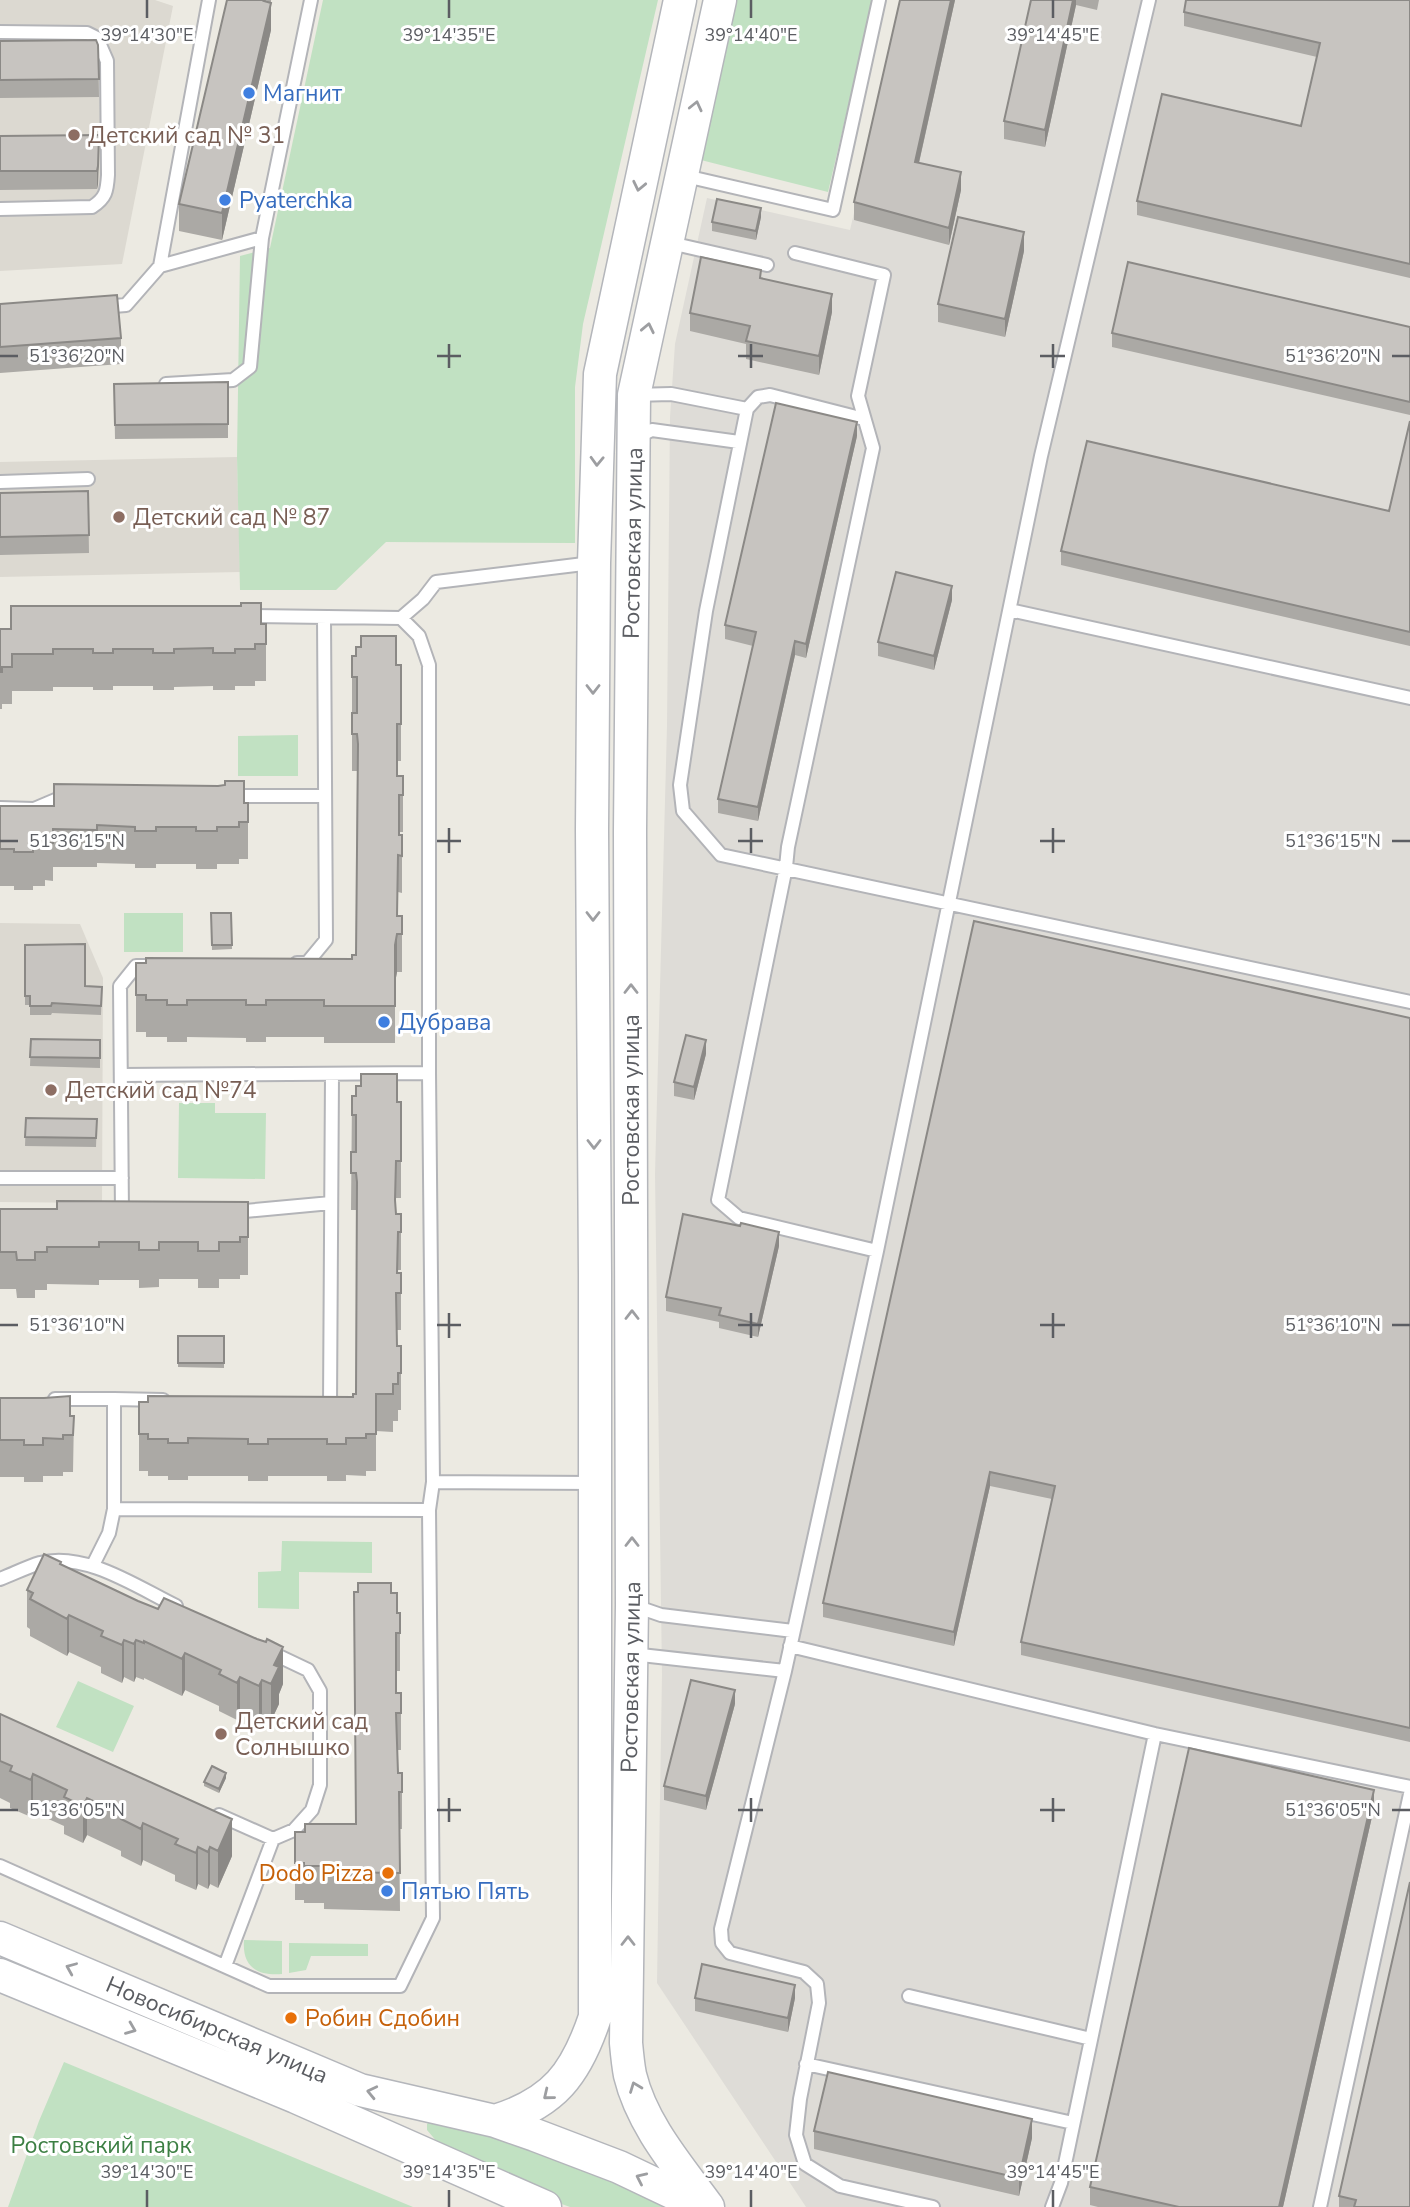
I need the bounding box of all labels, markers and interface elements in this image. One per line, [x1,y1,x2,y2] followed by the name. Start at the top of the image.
[101,23,194,47] text: 39°14'30"E
[403,23,496,47] text: 39°14'35"E
[705,23,798,47] text: 39°14'40"E
[1007,23,1100,47] text: 39°14'45"E
[263,78,343,109] place label: Магнит
[241,85,257,101] marker: Магнит
[688,100,703,112] one-way arrow
[88,120,285,151] place label: Детский сад № 31
[66,127,82,143] marker: Детский сад № 31
[632,180,647,192] one-way arrow
[239,185,353,216] place label: Pyaterchka
[217,192,233,208] marker: Pyaterchka
[639,322,654,334] one-way arrow
[29,344,125,368] text: 51°36'20"N
[1285,344,1381,368] text: 51°36'20"N
[616,447,650,639] street label: Ростовская улица
[590,456,605,467] one-way arrow
[133,502,330,533] place label: Детский сад № 87
[111,509,127,525] marker: Детский сад № 87
[585,684,601,694] one-way arrow
[29,829,125,853] text: 51°36'15"N
[1285,829,1381,853] text: 51°36'15"N
[585,911,601,922] one-way arrow
[623,984,639,994] one-way arrow
[398,1007,492,1038] place label: Дубрава
[376,1014,392,1030] marker: Дубрава
[616,1014,647,1206] street label: Ростовская улица
[65,1075,257,1106] place label: Детский сад №74
[43,1082,59,1098] marker: Детский сад №74
[587,1138,602,1149] one-way arrow
[624,1309,640,1320] one-way arrow
[29,1313,125,1337] text: 51°36'10"N
[1285,1313,1381,1337] text: 51°36'10"N
[624,1537,640,1547] one-way arrow
[614,1581,648,1773] street label: Ростовская улица
[235,1706,368,1763] place label: Детский сад Солнышко
[213,1726,229,1742] marker: Детский сад Солнышко
[29,1798,125,1822] text: 51°36'05"N
[1285,1798,1381,1822] text: 51°36'05"N
[259,1858,374,1889] place label: Dodo Pizza
[380,1865,396,1881] marker: Dodo Pizza
[401,1876,529,1907] place label: Пятью Пять
[379,1883,395,1899] marker: Пятью Пять
[620,1936,636,1946] one-way arrow
[66,1963,78,1977] one-way arrow
[101,1969,333,2091] street label: Новосибирская улица
[305,2003,460,2034] place label: Робин Сдобин
[283,2010,299,2026] marker: Робин Сдобин
[124,2021,136,2035] one-way arrow
[629,2081,643,2093] one-way arrow
[366,2086,378,2101] one-way arrow
[544,2087,557,2099] one-way arrow
[10,2130,192,2161] park label: Ростовский парк
[101,2160,194,2184] text: 39°14'30"E
[403,2160,496,2184] text: 39°14'35"E
[705,2160,798,2184] text: 39°14'40"E
[1007,2160,1100,2184] text: 39°14'45"E
[636,2172,649,2186] one-way arrow

